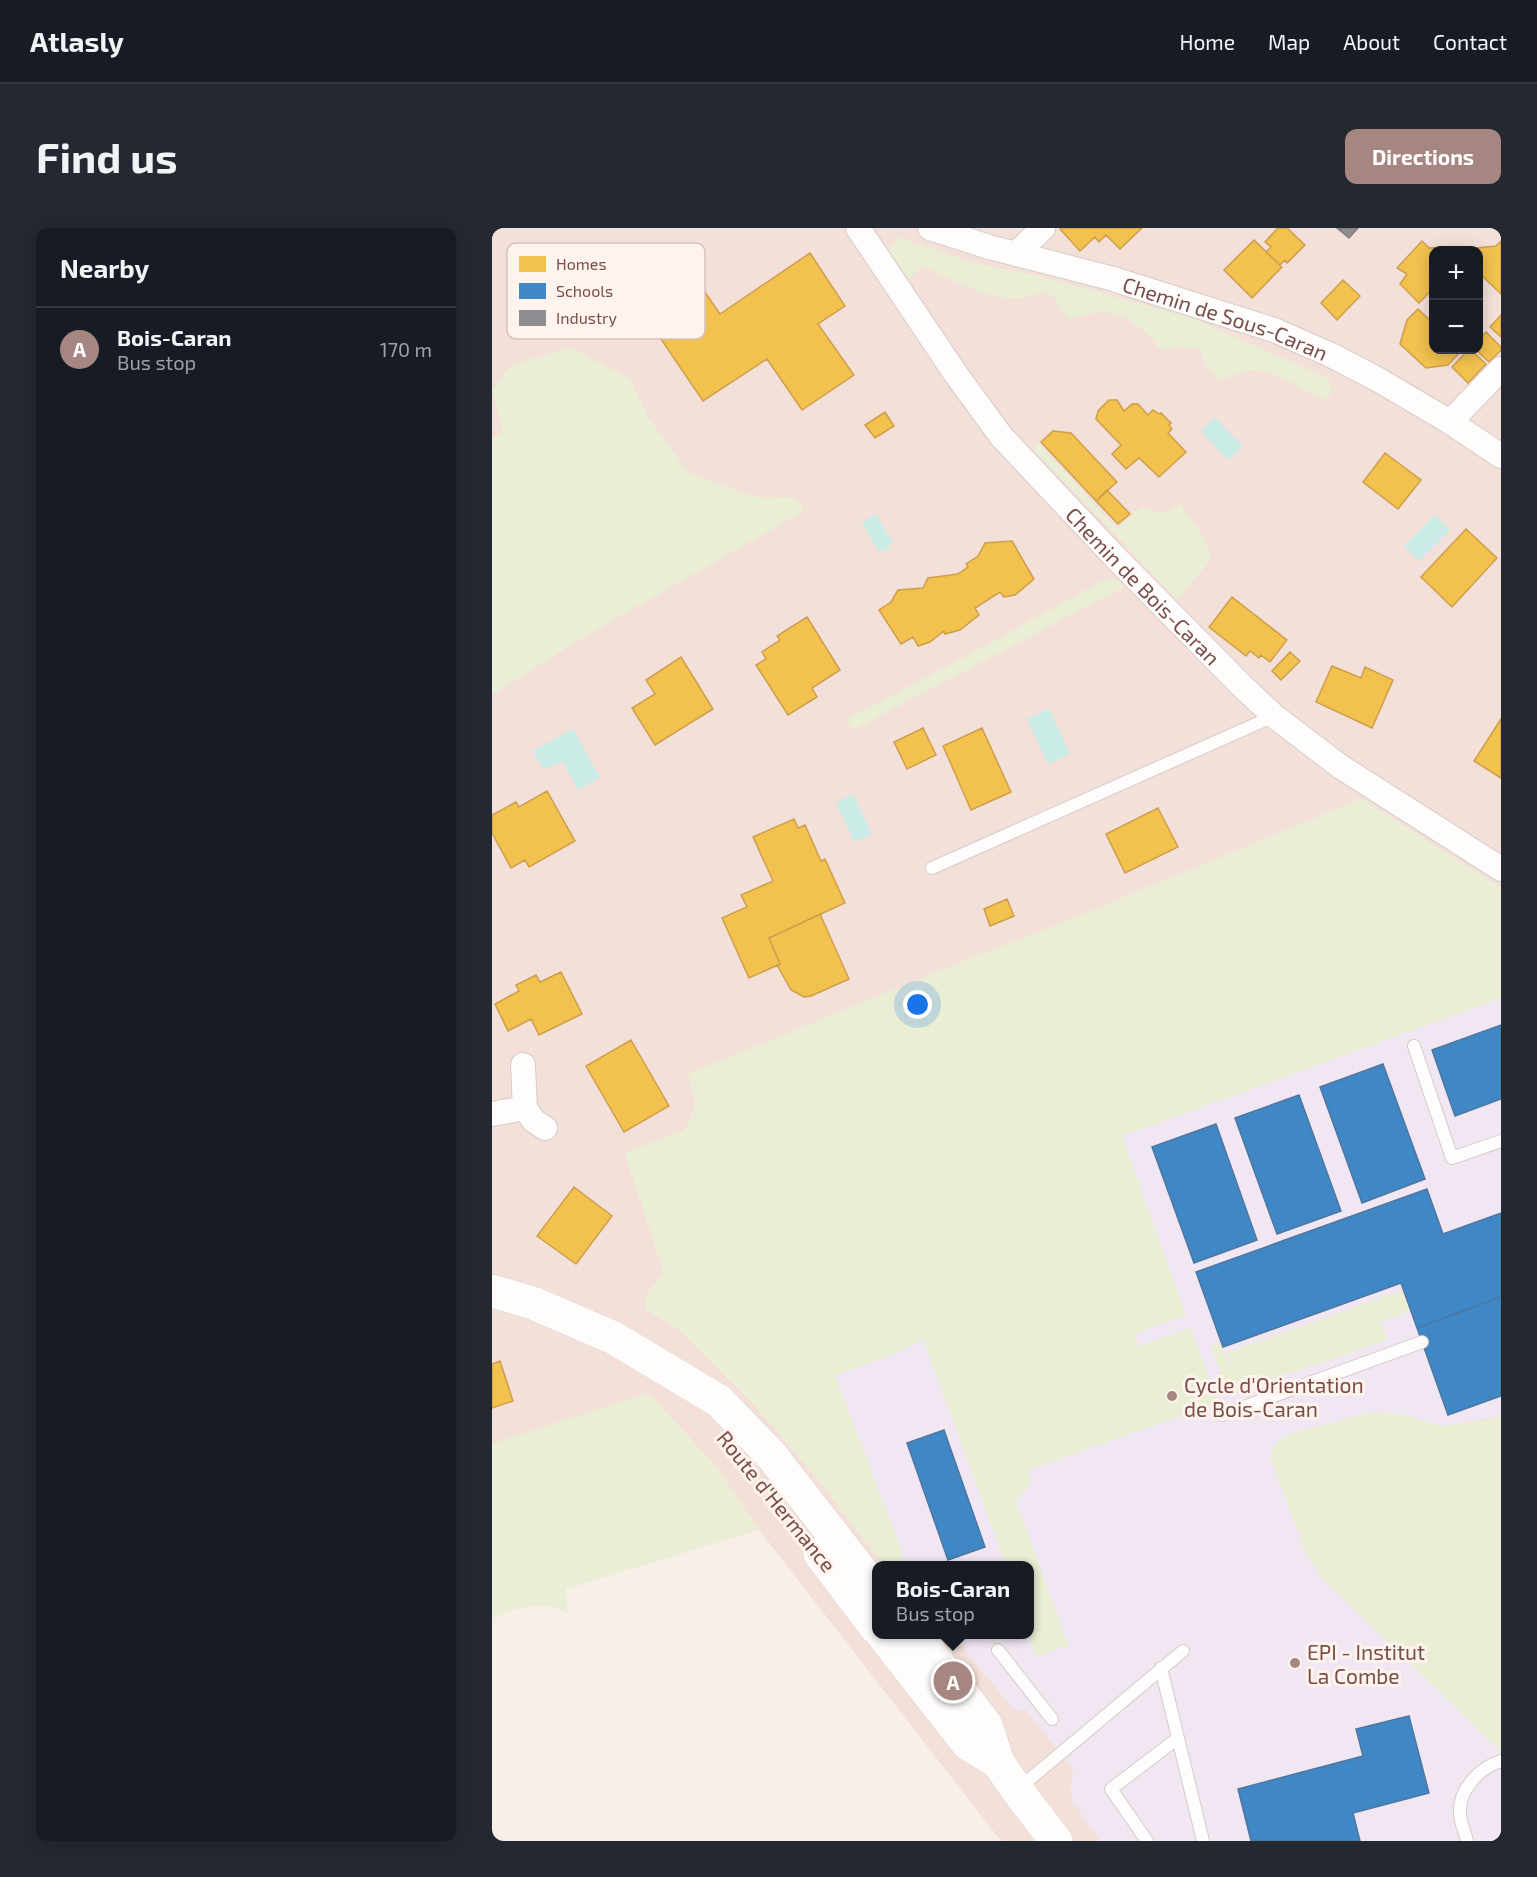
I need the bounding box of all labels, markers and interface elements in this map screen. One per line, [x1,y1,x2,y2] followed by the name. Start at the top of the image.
[30,24,124,58] text: Atlasly
[1179,29,1235,54] text: Home
[1268,29,1310,54] text: Map
[1343,29,1400,54] text: About
[1433,29,1507,54] text: Contact
[1345,129,1501,184] button: Directions
[36,131,178,181] text: Find us
[507,243,705,339] legend
[1429,246,1483,354] map controls
[1429,246,1483,300] button: +
[60,252,149,283] text: Nearby
[556,254,607,273] text: Homes
[1120,270,1332,365] street label: Chemin de Sous-Caran
[556,281,613,300] text: Schools
[1429,300,1483,354] button: −
[556,308,617,327] text: Industry
[117,324,232,350] text: Bois-Caran
[73,337,86,361] text: A
[380,337,432,361] text: 170 m
[117,350,196,374] text: Bus stop
[1062,501,1226,669] street label: Chemin de Bois-Caran
[903,990,932,1019] your location
[1184,1372,1364,1421] place label: Cycle d'Orientation de Bois-Caran
[1165,1389,1179,1403] marker: Cycle d'Orientation de Bois-Caran
[712,1425,842,1577] street label: Route d'Hermance
[872,1561,1034,1639] popup
[896,1575,1010,1601] text: Bois-Caran
[896,1601,975,1625] text: Bus stop
[1307,1639,1425,1688] place label: EPI - Institut La Combe
[1288,1656,1302,1670] marker: EPI - Institut La Combe
[934,1658,972,1704] pin: A

